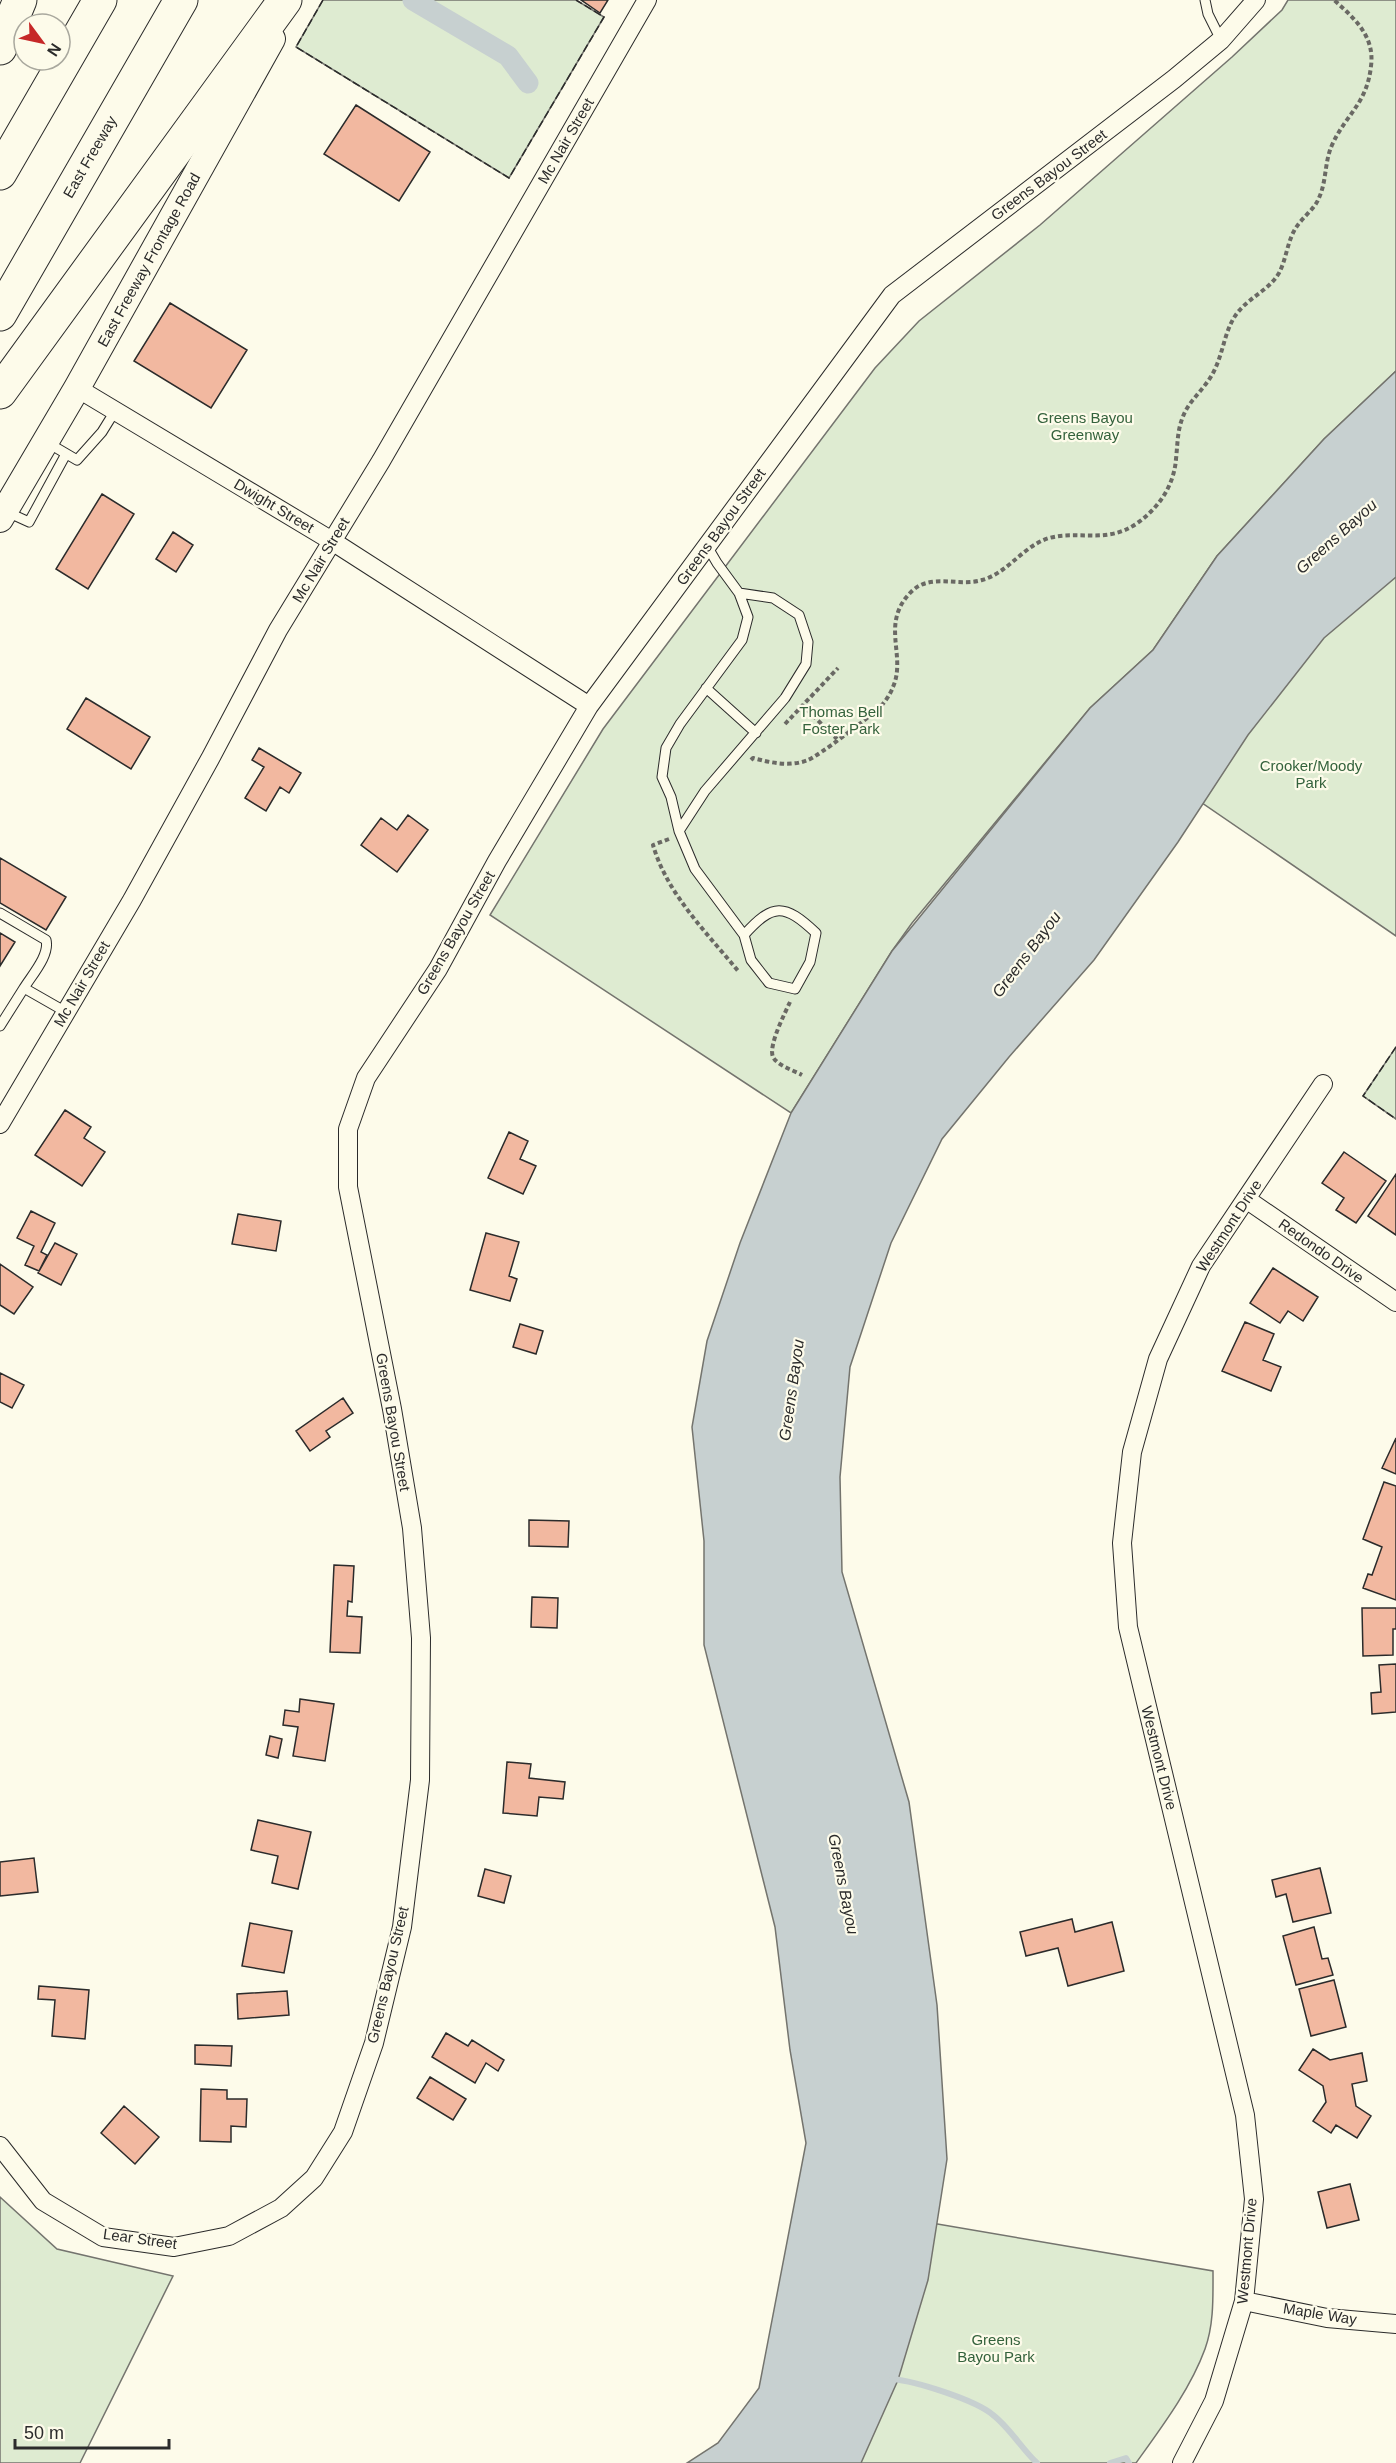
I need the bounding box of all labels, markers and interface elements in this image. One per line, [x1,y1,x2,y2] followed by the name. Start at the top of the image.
[12,12,72,72] north arrow
[44,40,64,59] text: N
[534,94,597,187] street label: Mc Nair Street
[59,112,120,201] street label: East Freeway
[988,125,1110,224] street label: Greens Bayou Street
[94,170,203,350] street label: East Freeway Frontage Road
[1037,409,1133,443] park label: Greens Bayou Greenway
[673,464,769,588] street label: Greens Bayou Street
[231,475,318,536] street label: Dwight Street
[1293,496,1380,577] water label: Greens Bayou
[289,514,353,605] street label: Mc Nair Street
[799,703,883,737] park label: Thomas Bell Foster Park
[1260,757,1363,791] park label: Crooker/Moody Park
[413,867,498,998] street label: Greens Bayou Street
[989,908,1064,1000] water label: Greens Bayou
[50,937,113,1030] street label: Mc Nair Street
[1192,1176,1265,1275] street label: Westmont Drive
[1275,1215,1367,1286] street label: Redondo Drive
[776,1338,807,1442] water label: Greens Bayou
[373,1351,414,1493] street label: Greens Bayou Street
[1138,1704,1181,1812] street label: Westmont Drive
[825,1832,862,1936] water label: Greens Bayou
[363,1904,412,2045] street label: Greens Bayou Street
[1233,2197,1260,2305] street label: Westmont Drive
[102,2225,179,2252] street label: Lear Street
[1282,2299,1359,2328] street label: Maple Way
[957,2331,1035,2365] park label: Greens Bayou Park
[15,2412,170,2450] scale bar
[24,2423,64,2443] text: 50 m

